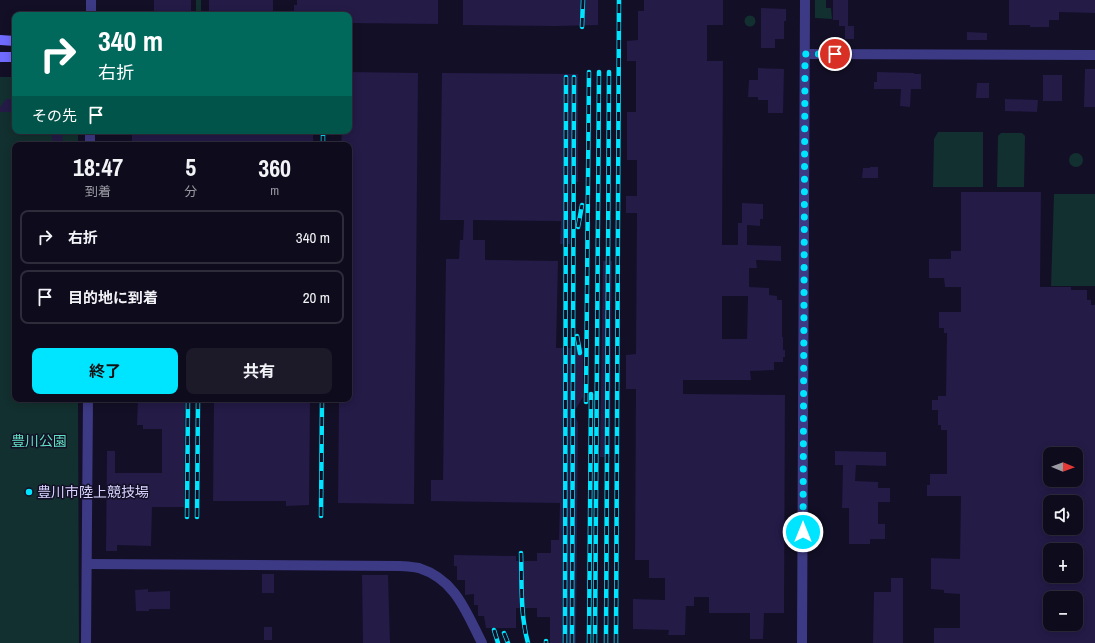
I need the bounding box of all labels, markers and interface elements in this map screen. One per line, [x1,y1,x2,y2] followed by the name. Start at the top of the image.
[98,22,163,60] text: 340 m
[32,28,84,80] icon: right
[818,37,852,71] pin
[824,43,846,65] icon: arrive
[98,60,134,85] text: 右折
[85,104,107,126] icon: arrive
[32,105,77,126] text: その先
[73,151,123,183] text: 18:47
[185,151,196,183] text: 5
[258,152,291,184] text: 360
[270,182,279,199] text: m
[85,183,111,200] text: 到着
[184,183,197,200] text: 分
[34,226,56,248] icon: right
[68,227,98,248] text: 右折
[296,227,330,248] text: 340 m
[34,286,56,308] icon: arrive
[68,287,158,308] text: 目的地に到着
[303,287,330,308] text: 20 m
[32,348,178,394] button: 終了
[186,348,332,394] button: 共有
[11,432,67,450] park label: 豊川公園
[1043,447,1083,487] north arrow
[1043,447,1083,631] map controls
[37,483,149,501] place label: 豊川市陸上競技場
[24,487,34,497] marker: 豊川市陸上競技場
[1043,495,1083,535] button: sound
[782,511,824,553] position arrow
[1043,543,1083,583] button: +
[1043,591,1083,631] button: −

